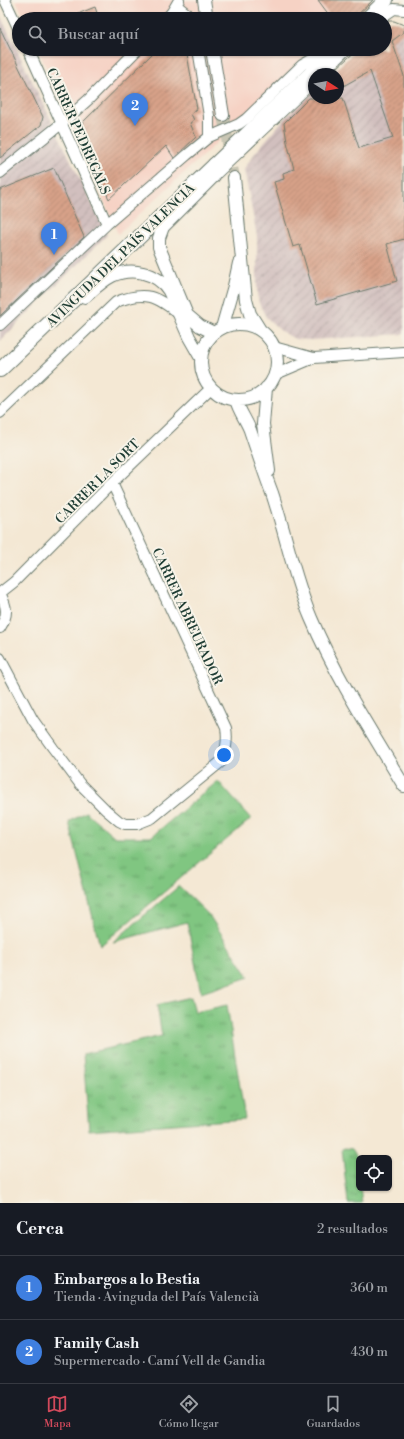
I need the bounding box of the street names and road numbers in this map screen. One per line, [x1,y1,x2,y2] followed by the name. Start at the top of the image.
[43,66,113,197] street label: CARRER PEDREGALS
[42,179,199,332] street label: AVINGUDA DEL PAÍS VALENCIÀ
[52,436,143,527] street label: CARRER LA SORT
[148,546,226,688] street label: CARRER ABREURADOR

